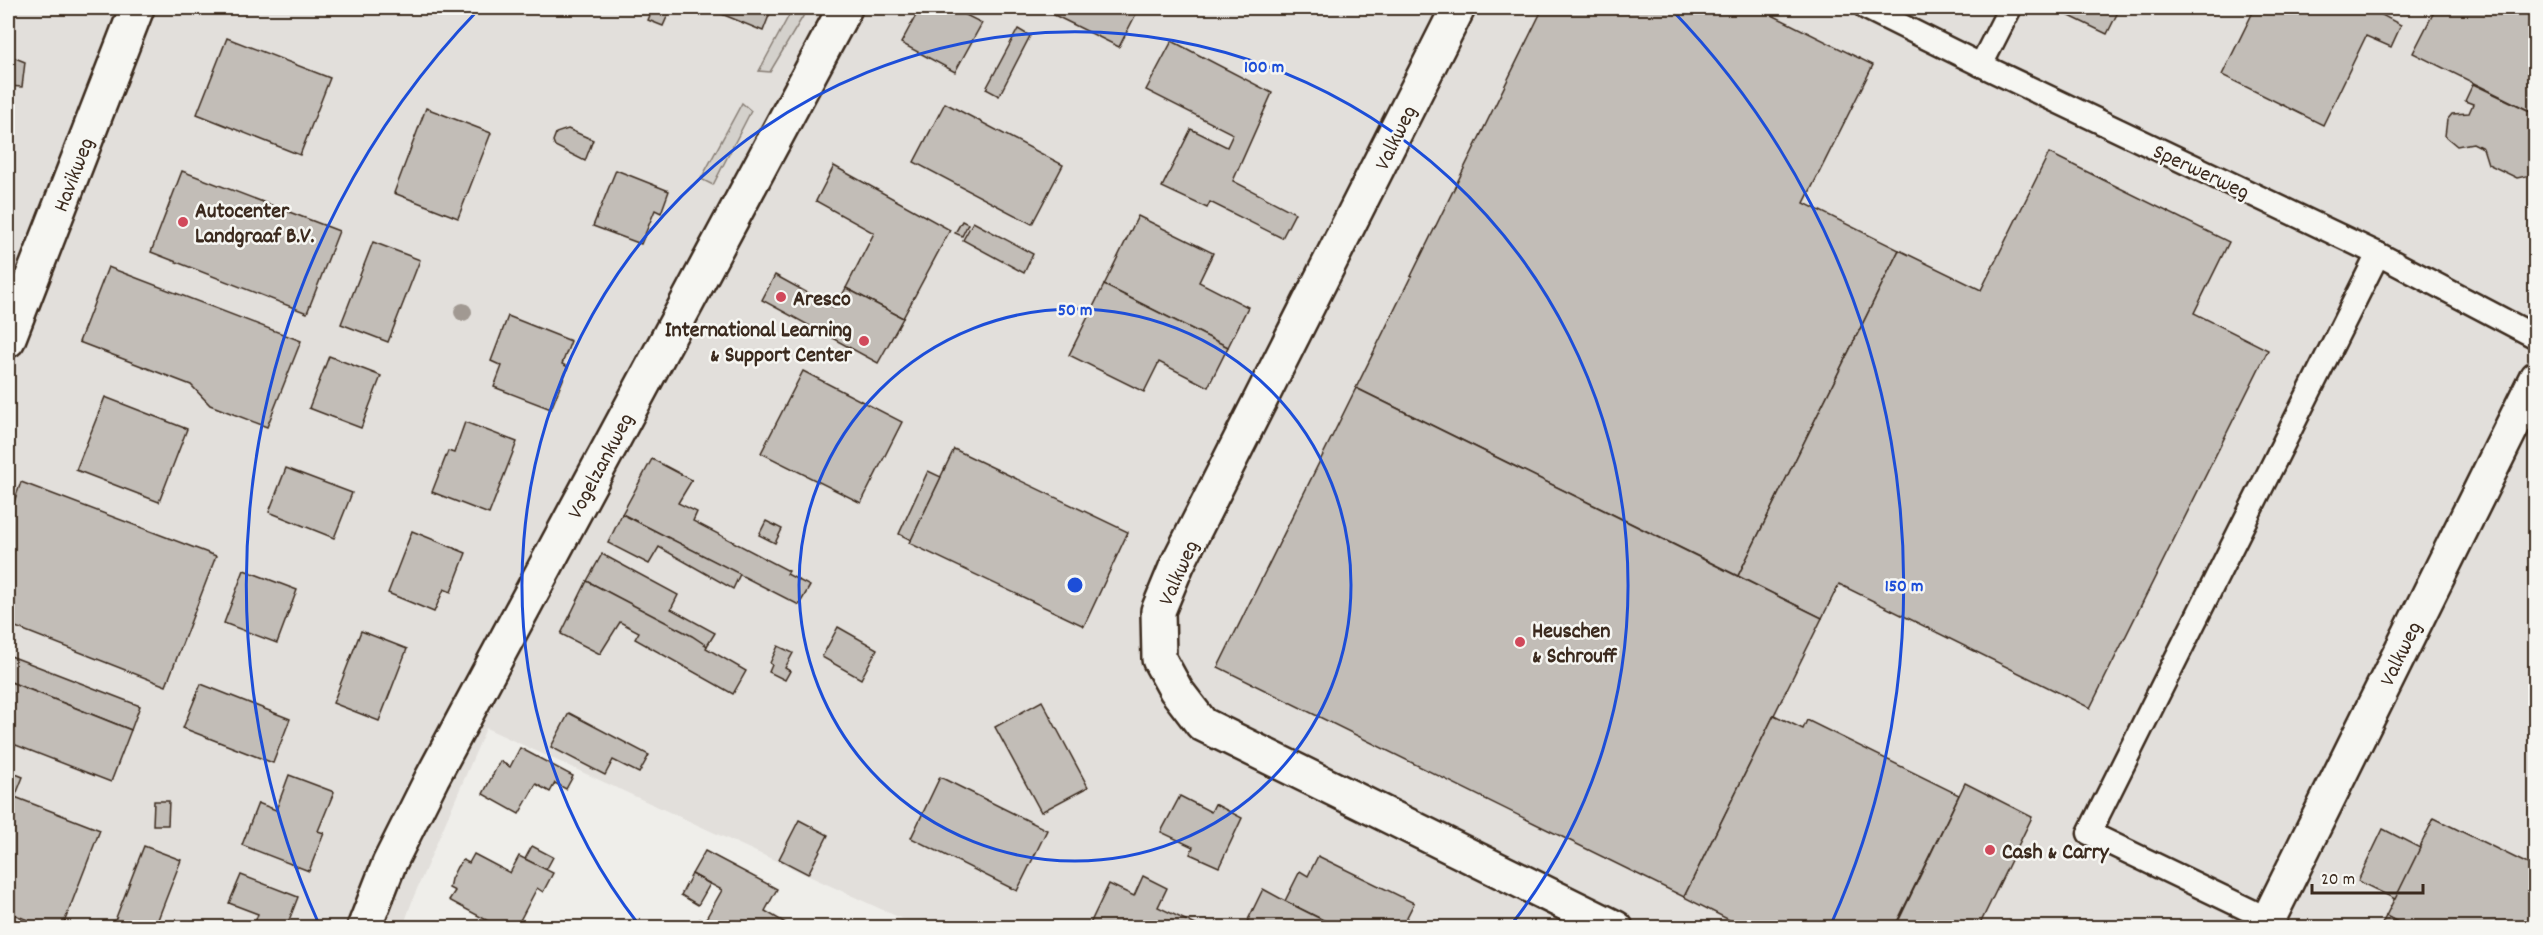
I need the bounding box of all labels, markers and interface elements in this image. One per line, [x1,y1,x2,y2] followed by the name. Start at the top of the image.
[1244,56,1284,81] text: 100 m
[1368,101,1426,176] street label: Valkweg
[47,134,104,217] street label: Havikweg
[2147,137,2254,209] street label: Sperwerweg
[195,197,315,253] place label: Autocenter Landgraaf B.V.
[176,215,190,229] marker: Autocenter Landgraaf B.V.
[793,285,851,316] place label: Aresco
[774,290,788,304] marker: Aresco
[1058,299,1092,324] text: 50 m
[665,316,853,372] place label: International Learning & Support Center
[857,334,871,348] marker: International Learning & Support Center
[561,408,643,525] street label: Vogelzankweg
[1152,536,1208,611] street label: Valkweg
[1065,575,1085,595] centre of rings
[1885,575,1923,600] text: 150 m
[1532,617,1618,673] place label: Heuschen & Schrouff
[2373,617,2431,692] street label: Valkweg
[1513,635,1527,649] marker: Heuschen & Schrouff
[2002,838,2110,869] place label: Cash & Carry
[1983,843,1997,857] marker: Cash & Carry
[2312,857,2423,895] scale bar
[2321,868,2355,893] text: 20 m

